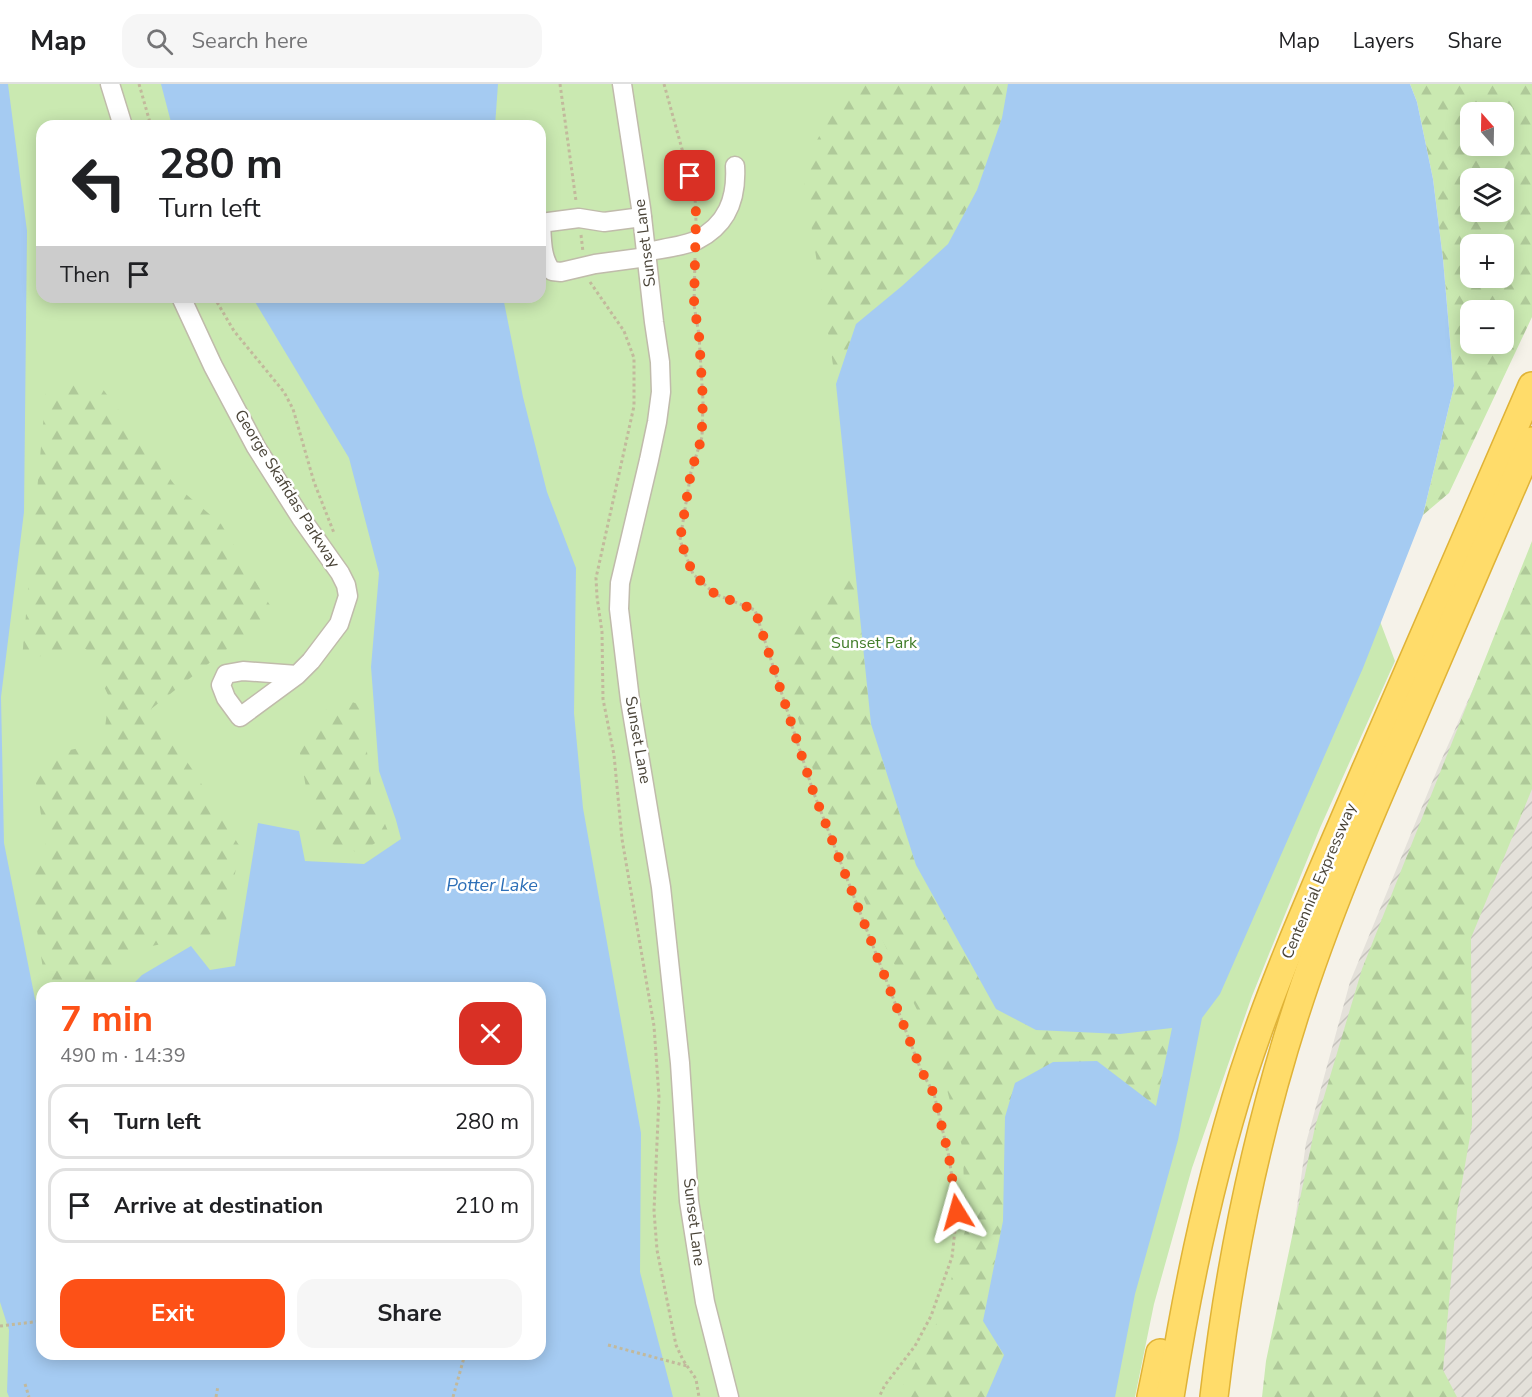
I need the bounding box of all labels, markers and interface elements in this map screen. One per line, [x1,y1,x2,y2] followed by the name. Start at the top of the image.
[122,14,542,68] search box
[30,22,86,60] text: Map
[143,25,176,58] icon: search
[191,26,308,56] text: Search here
[1278,27,1320,55] text: Map
[1353,27,1414,55] text: Layers
[1447,27,1502,55] text: Share
[1460,102,1514,156] north arrow
[1460,102,1514,354] map controls
[159,136,283,193] text: 280 m
[60,144,138,222] icon: left
[664,150,715,201] pin
[673,159,706,192] icon: arrive
[1460,168,1514,222] button: layers
[159,190,260,227] text: Turn left
[629,198,661,288] street label: Sunset Lane
[1460,234,1514,288] button: +
[122,258,155,291] icon: arrive
[60,260,110,290] text: Then
[1460,300,1514,354] button: −
[229,406,345,573] street label: George Skafidas Parkway
[831,632,918,654] park label: Sunset Park
[619,694,657,786] street label: Sunset Lane
[1276,799,1362,962] street label: Centennial Expressway
[446,873,538,897] water label: Potter Lake
[60,995,153,1044] text: 7 min
[459,1002,522,1065] button: close
[60,1042,186,1069] text: 490 m · 14:39
[63,1105,96,1138] icon: left
[114,1107,201,1137] text: Turn left
[455,1107,519,1137] text: 280 m
[678,1177,710,1267] street label: Sunset Lane
[925,1180,989,1244] position arrow
[63,1189,96,1222] icon: arrive
[114,1191,323,1221] text: Arrive at destination
[455,1191,519,1221] text: 210 m
[60,1279,285,1348] button: Exit
[297,1279,522,1348] button: Share

